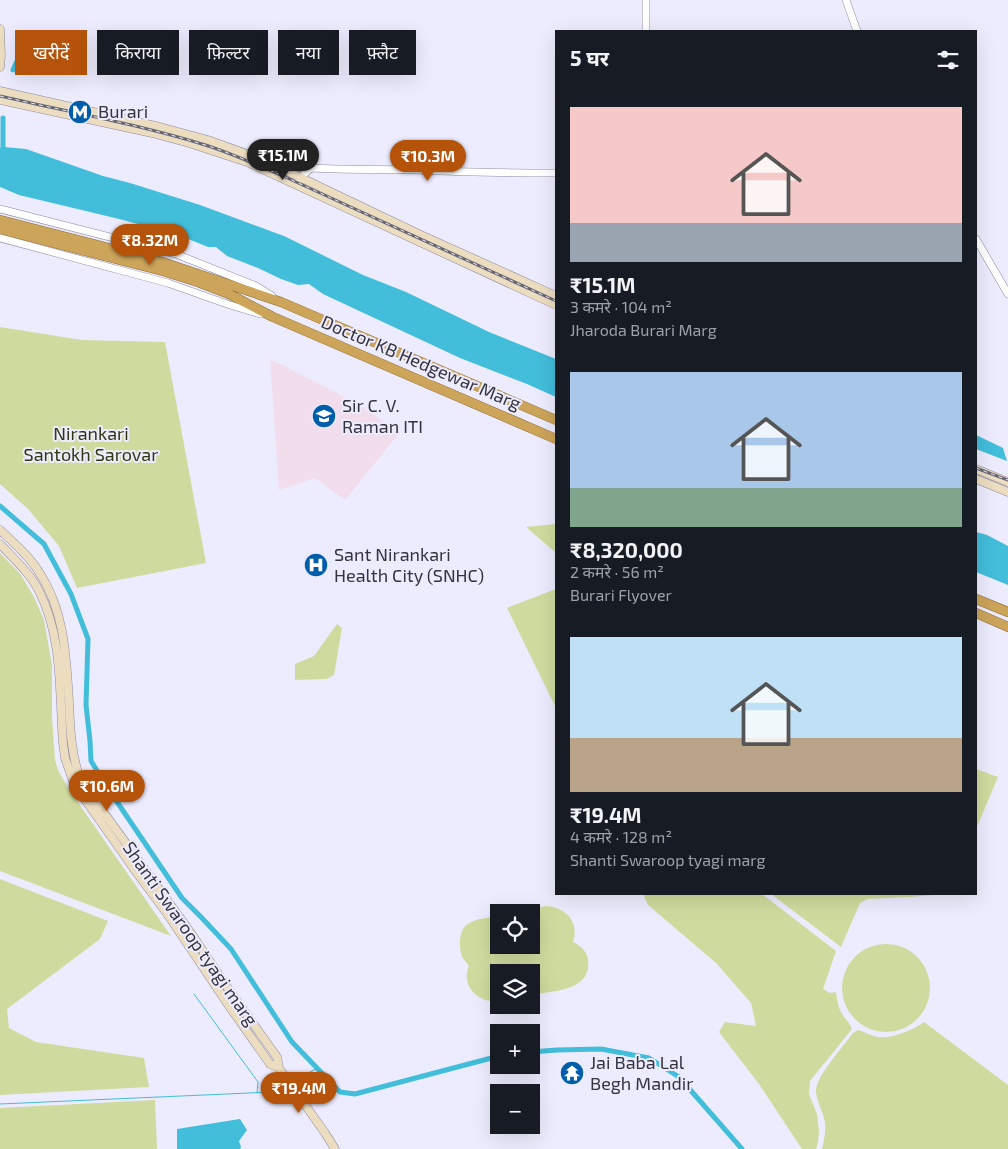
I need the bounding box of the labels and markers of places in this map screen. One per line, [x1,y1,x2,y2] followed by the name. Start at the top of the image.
[67,99,93,125] metro station icon: Burari
[98,100,148,122] place label: Burari
[242,138,324,181] pin: ₹15.1M
[387,140,469,182] pin: ₹10.3M
[109,224,191,266] pin: ₹8.32M
[342,394,423,437] place label: Sir C. V. Raman ITI
[311,403,337,429] school or university icon: Sir C. V. Raman ITI
[334,543,484,586] place label: Sant Nirankari Health City (SNHC)
[303,552,329,578] hospital icon: Sant Nirankari Health City (SNHC)
[66,770,148,812] pin: ₹10.6M
[590,1051,693,1094] place label: Jai Baba Lal Begh Mandir
[559,1060,585,1086] temple icon: Jai Baba Lal Begh Mandir
[258,1072,340,1114] pin: ₹19.4M

